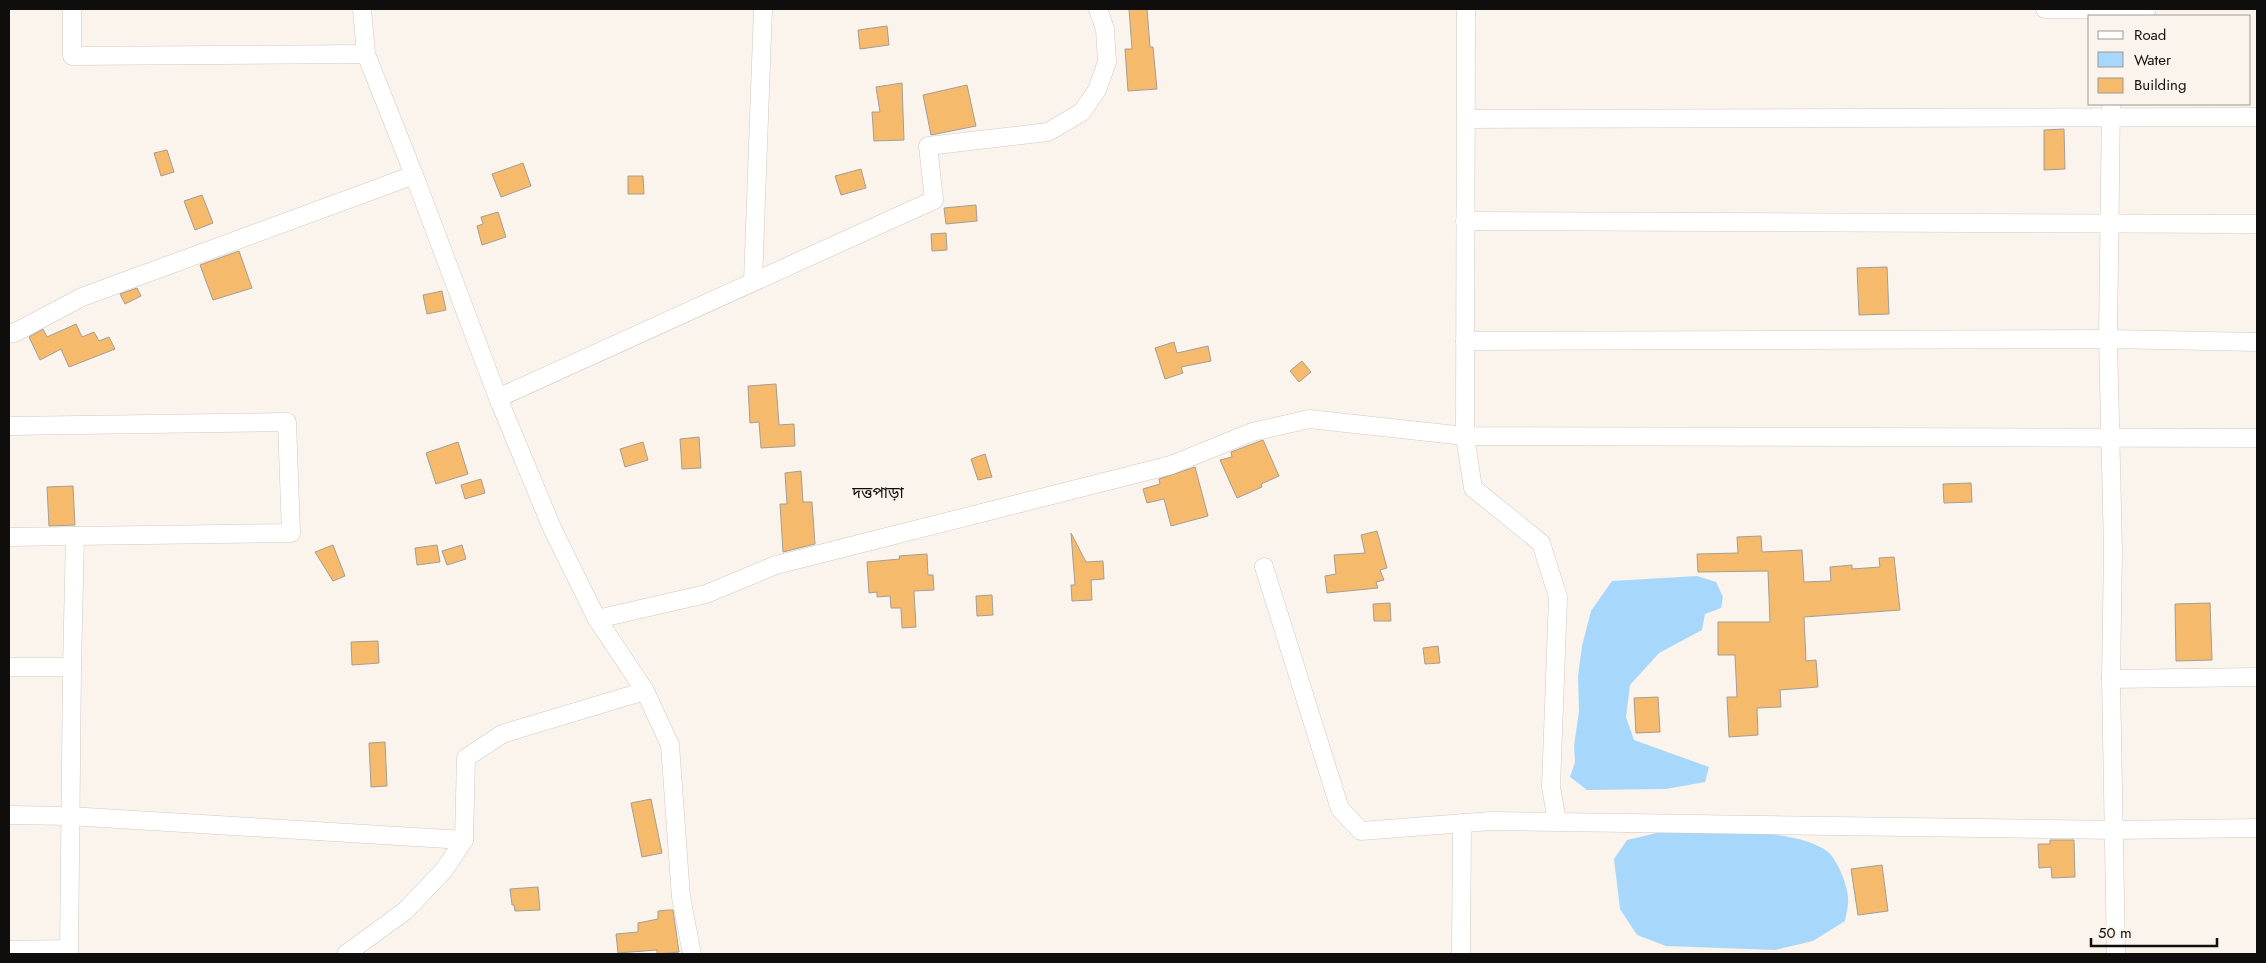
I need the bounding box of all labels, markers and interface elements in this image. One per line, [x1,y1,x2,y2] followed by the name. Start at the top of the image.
[2088,15,2251,105] legend
[2134,24,2166,46] text: Road
[2134,49,2172,71] text: Water
[2134,74,2186,96] text: Building
[851,481,905,504] district label: দত্তপাড়া
[2091,916,2217,948] scale bar
[2098,922,2132,944] text: 50 m

